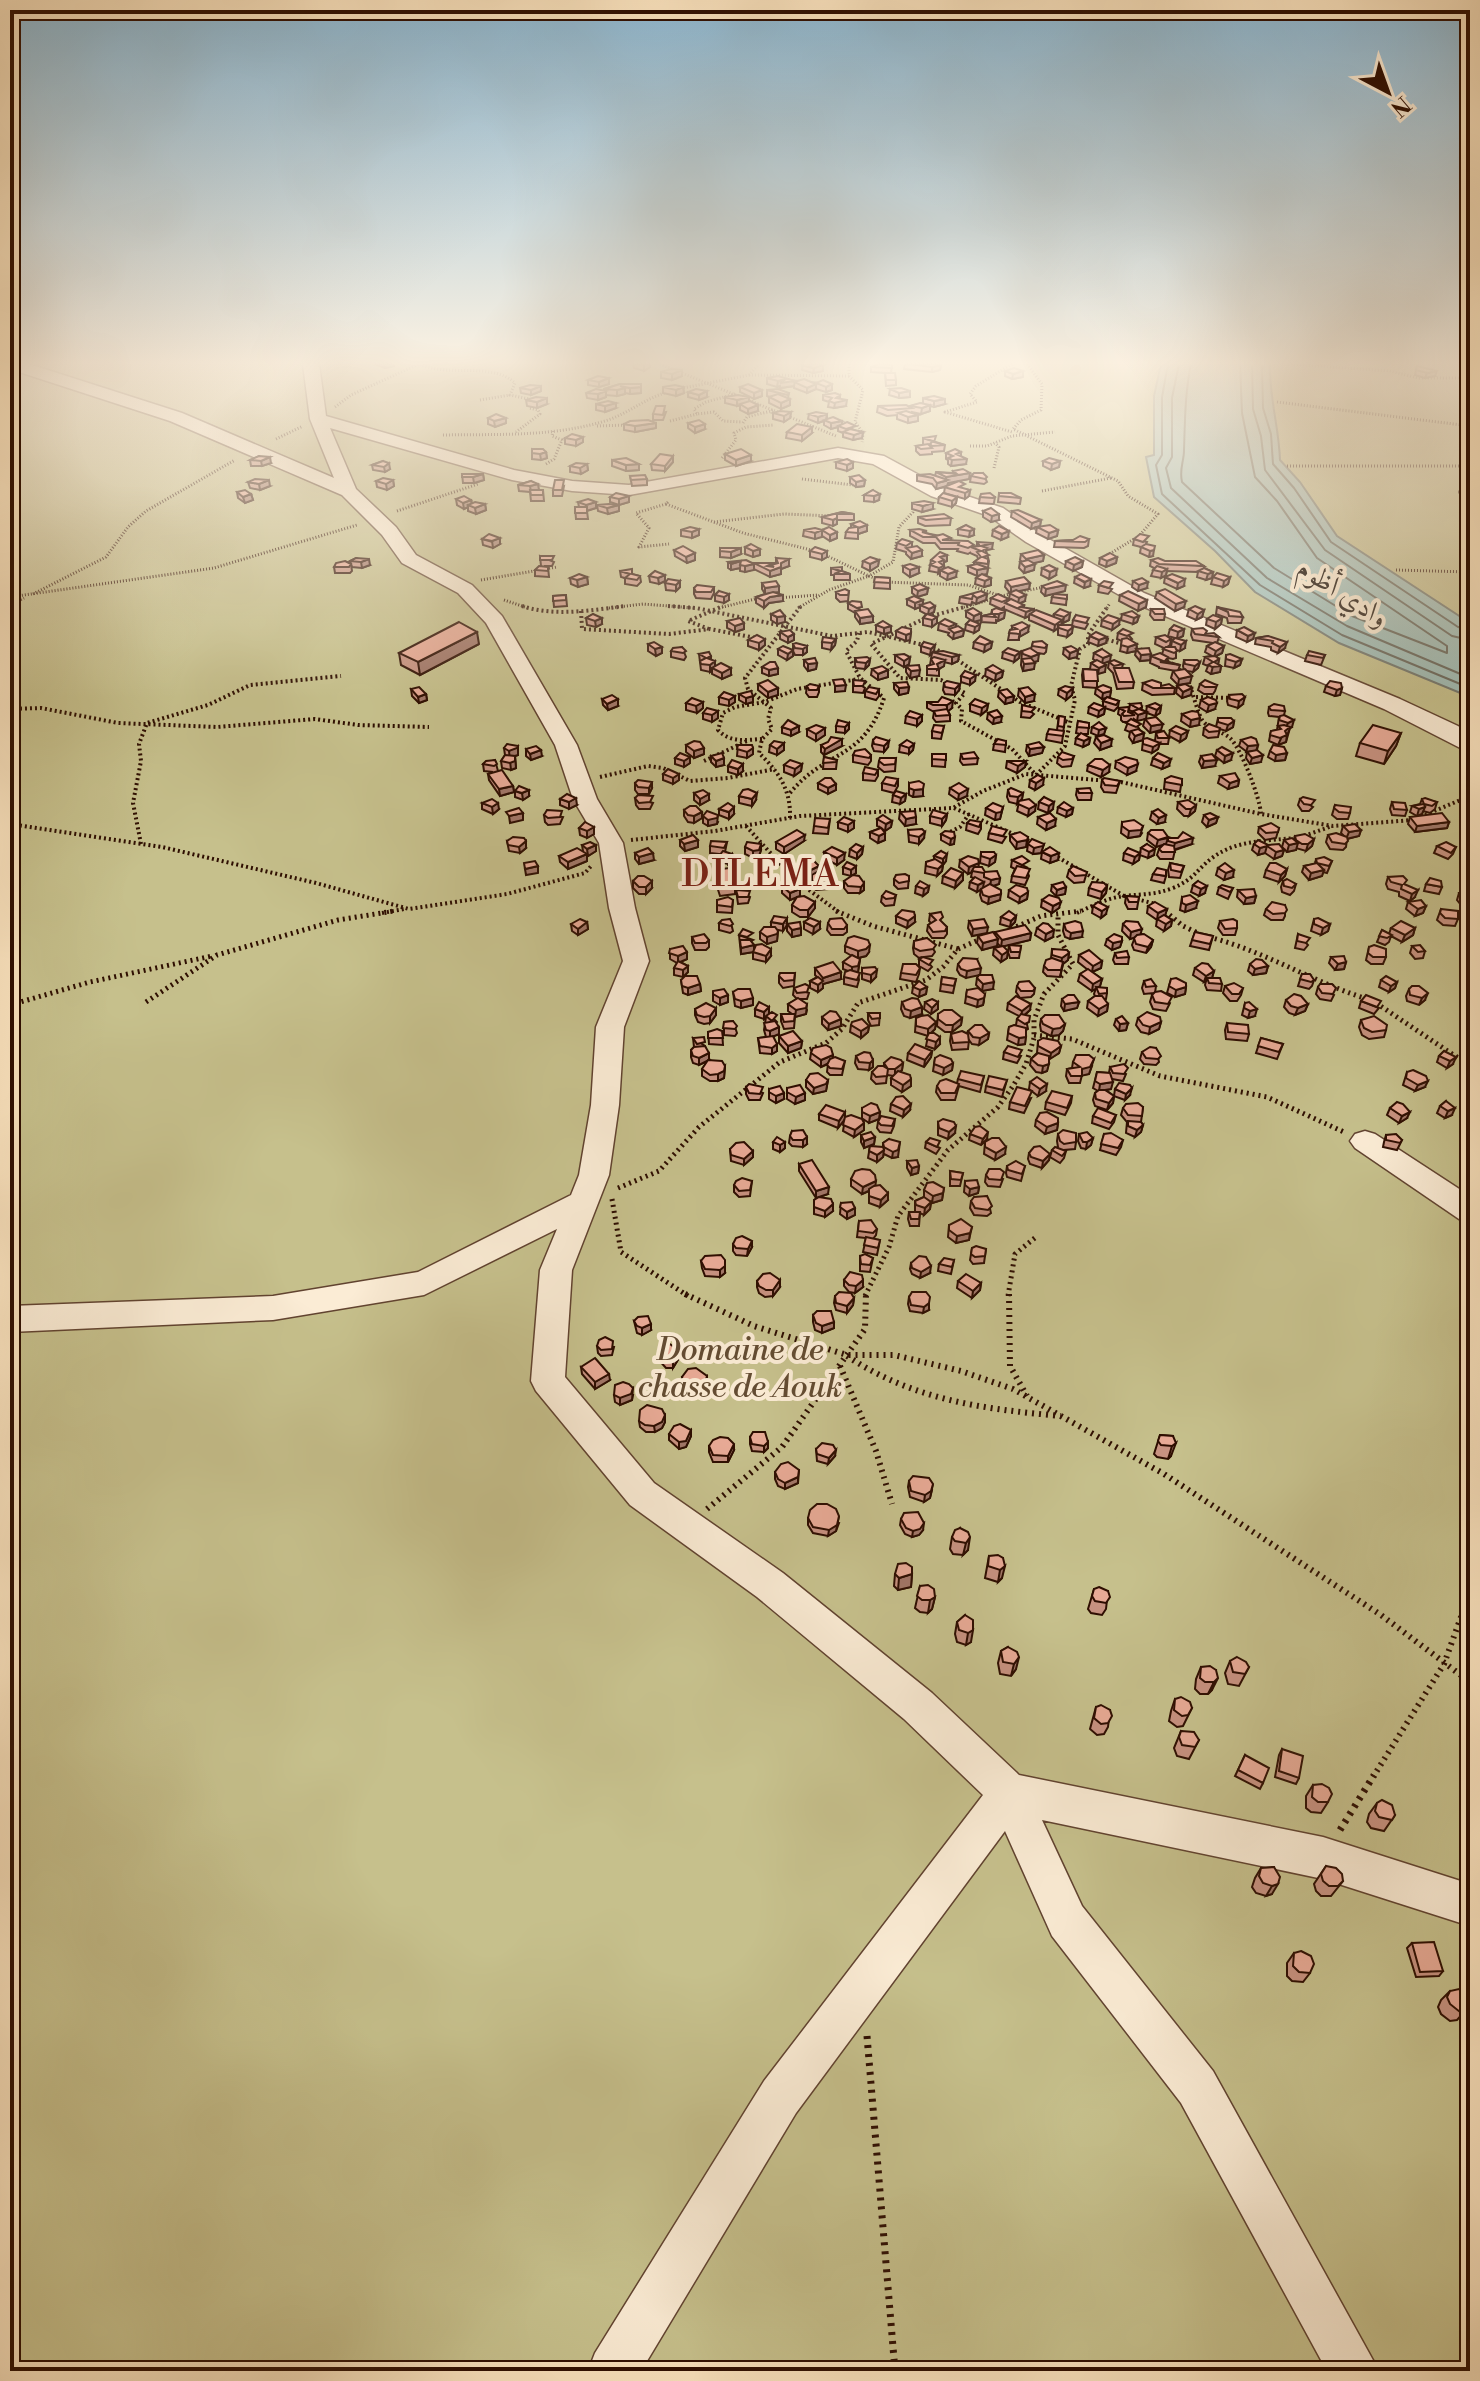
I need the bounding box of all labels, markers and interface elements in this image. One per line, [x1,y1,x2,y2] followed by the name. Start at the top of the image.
[1348,52,1428,132] north arrow
[1384,90,1416,122] text: N
[1288,548,1397,641] water label: وادي أظوم
[682,853,840,898] district label: DILEMA
[637,1330,843,1407] park label: Domaine de chasse de Aouk

